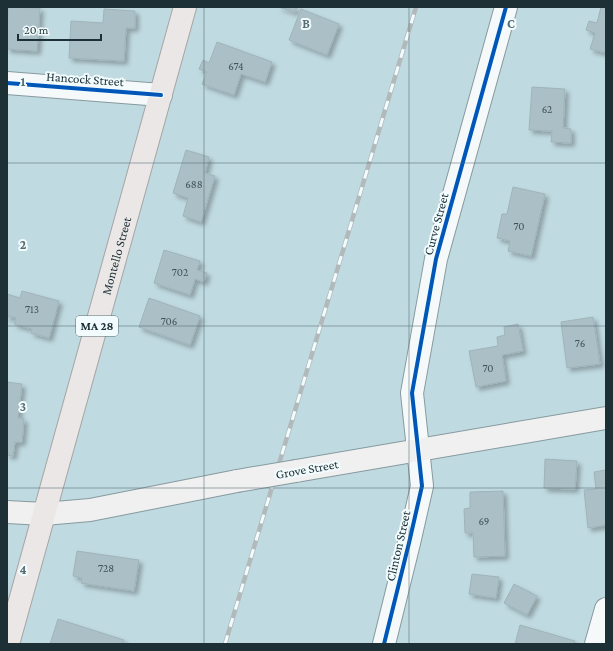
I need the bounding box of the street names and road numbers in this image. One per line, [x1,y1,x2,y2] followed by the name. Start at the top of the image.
[46,69,125,89] street label: Hancock Street
[421,191,452,257] street label: Curve Street
[98,214,134,296] street label: Montello Street
[76,316,118,336] road number: MA 28
[274,456,340,482] street label: Grove Street
[383,509,414,583] street label: Clinton Street

